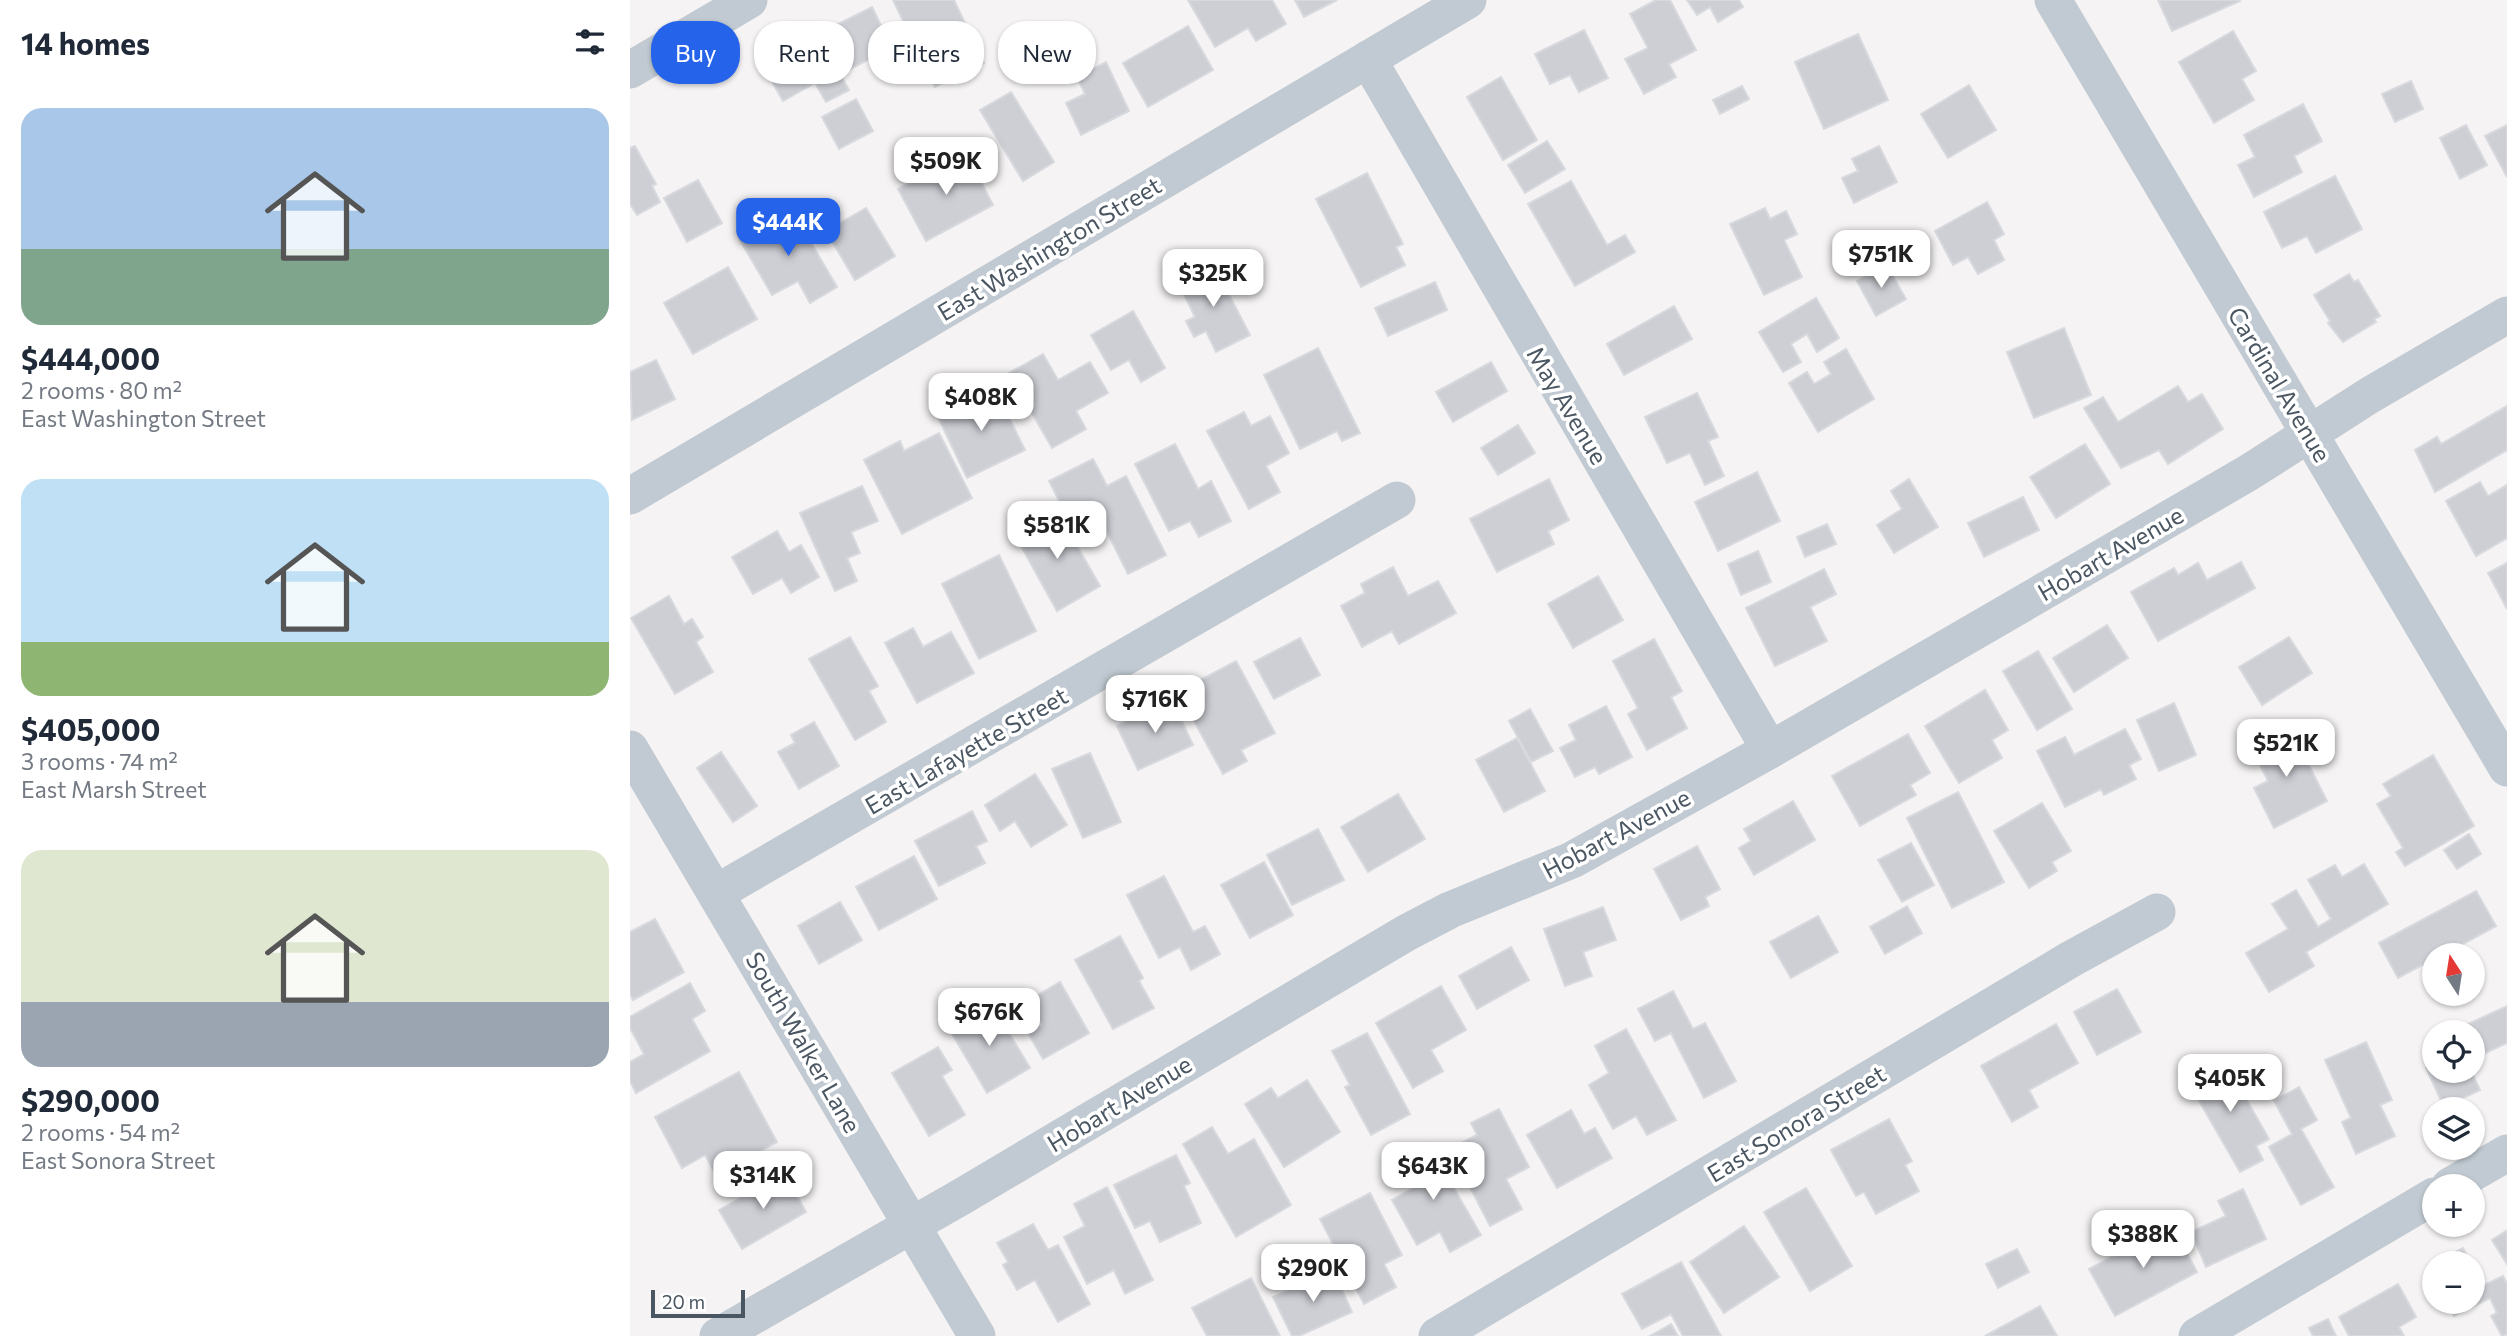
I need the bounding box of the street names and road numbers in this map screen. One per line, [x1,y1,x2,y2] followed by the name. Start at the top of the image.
[932,170,1166,326] street label: East Washington Street
[2222,301,2338,467] street label: Cardinal Avenue
[1522,341,1614,469] street label: May Avenue
[2032,500,2188,606] street label: Hobart Avenue
[860,680,1073,820] street label: East Lafayette Street
[1537,782,1695,884] street label: Hobart Avenue
[740,946,868,1138] street label: South Walker Lane
[1042,1049,1196,1157] street label: Hobart Avenue
[1702,1058,1891,1188] street label: East Sonora Street

